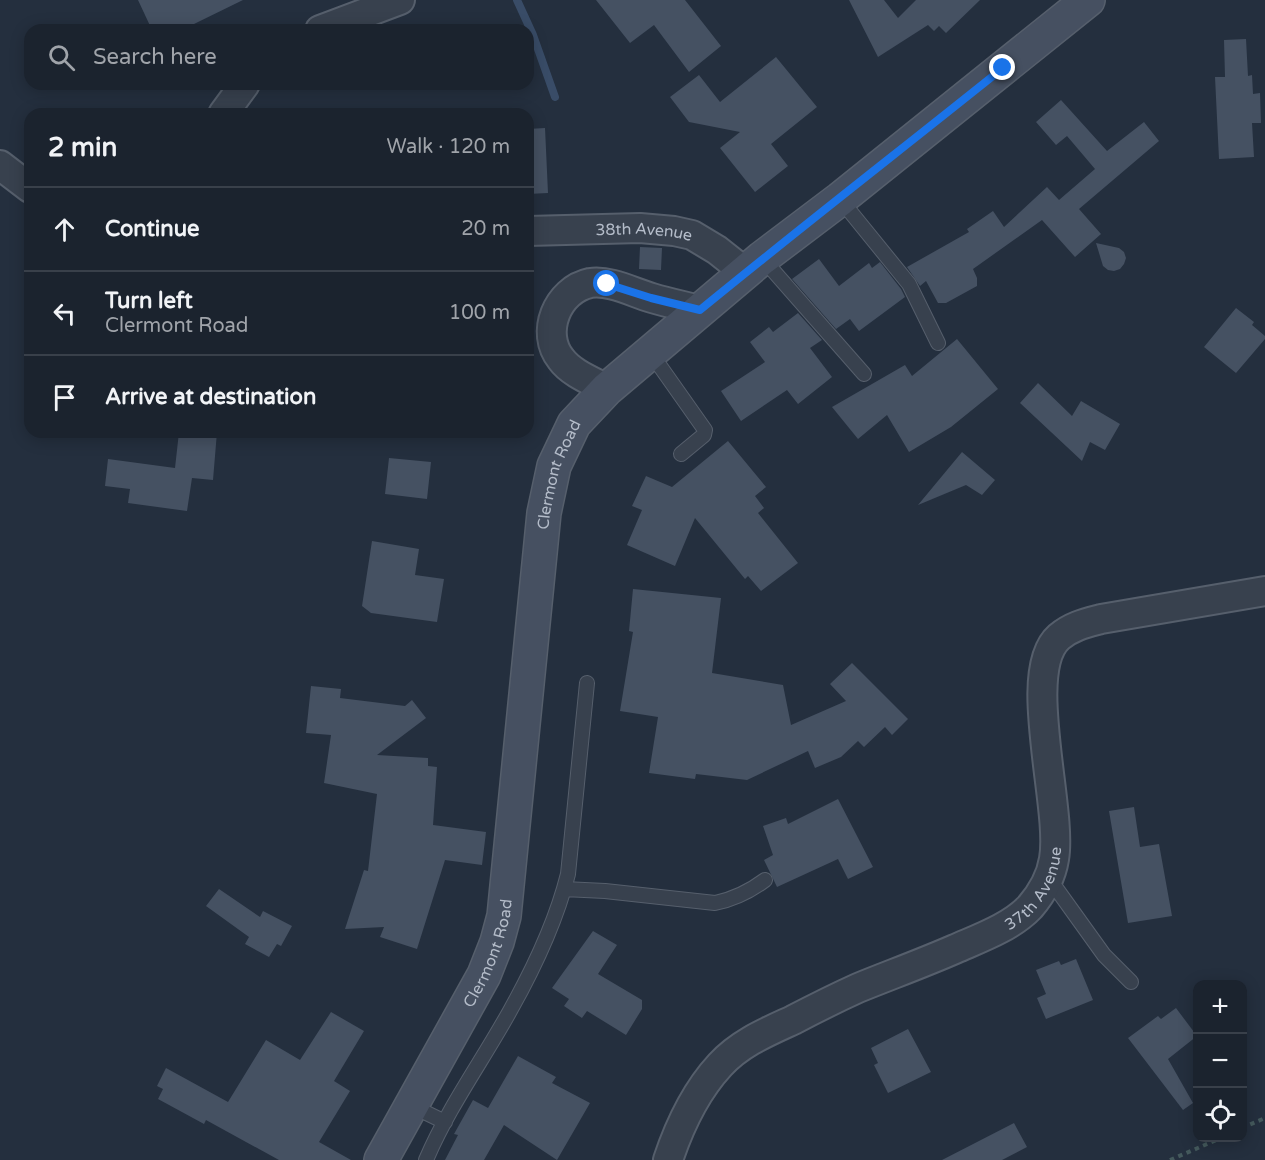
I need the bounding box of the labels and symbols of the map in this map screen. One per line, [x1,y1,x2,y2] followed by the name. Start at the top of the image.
[989,54,1015,80] route end
[595,219,694,246] street label: 38th Avenue
[593,270,619,296] route start
[533,417,586,531] street label: Clermont Road
[1001,846,1066,935] street label: 37th Avenue
[459,898,517,1011] street label: Clermont Road

